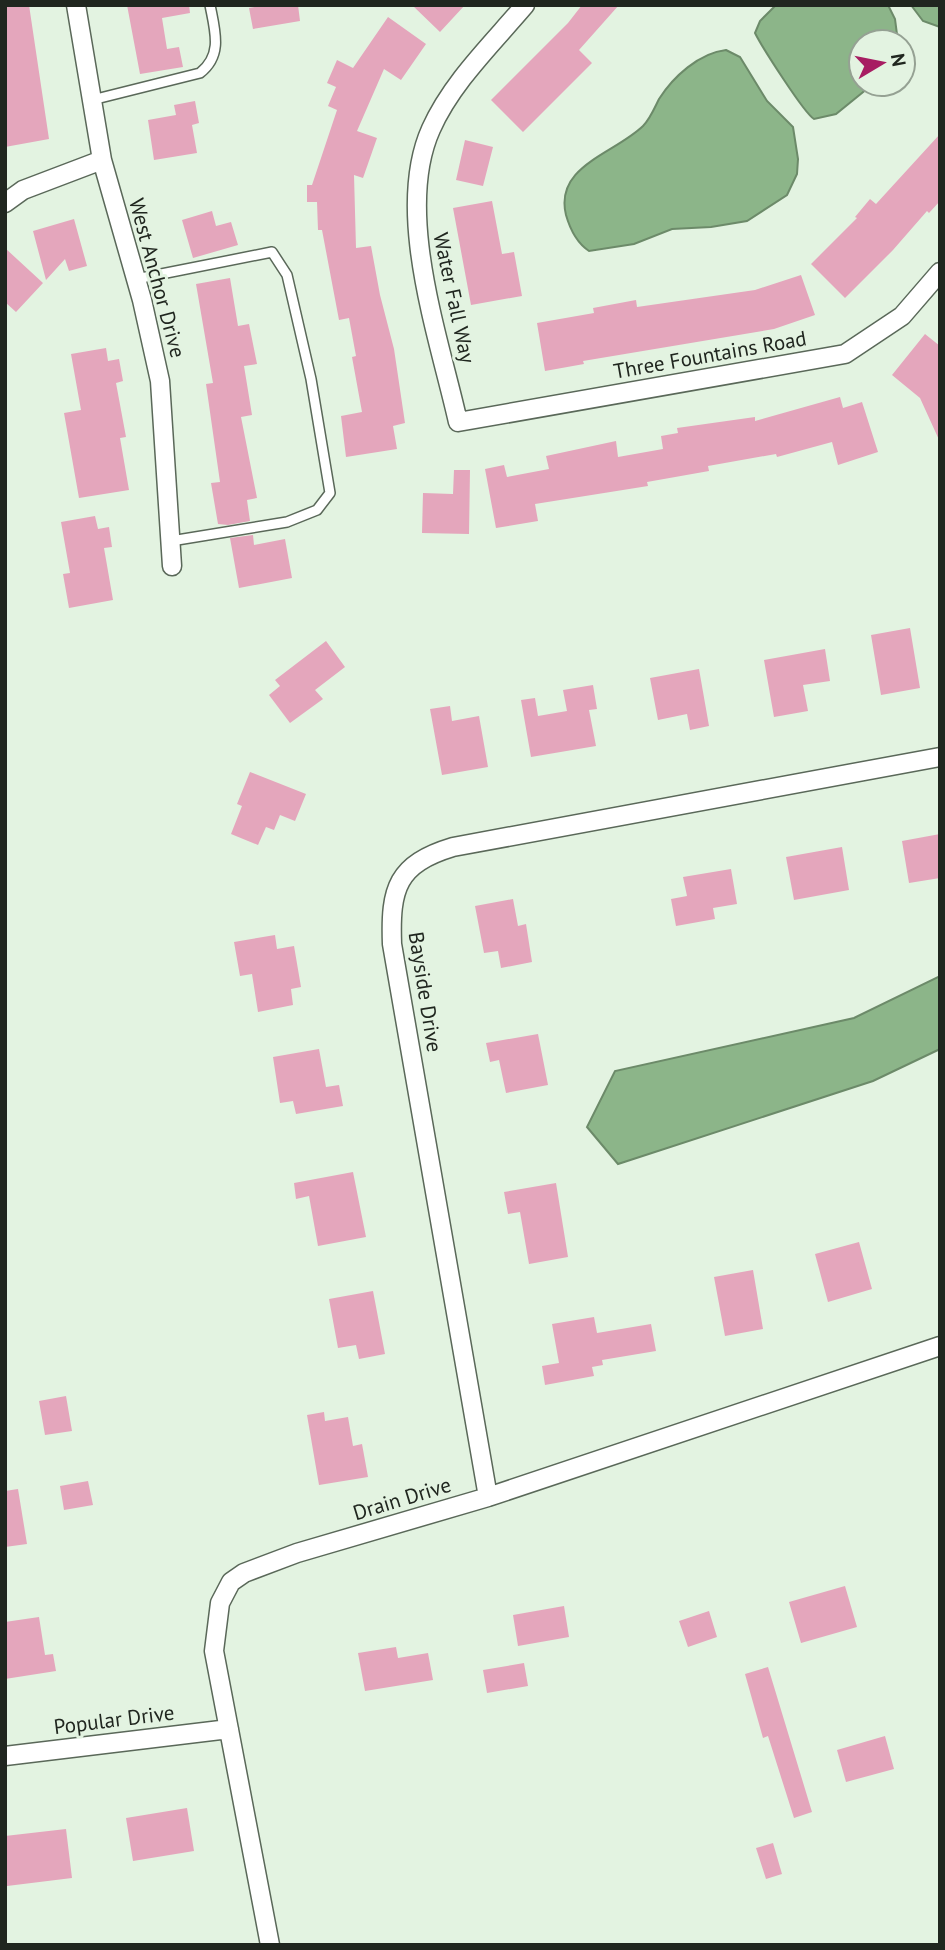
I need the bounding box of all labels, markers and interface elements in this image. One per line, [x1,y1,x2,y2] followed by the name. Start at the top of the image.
[847,28,917,98] north arrow
[886,52,912,68] text: N
[123,195,192,361] street label: West Anchor Drive
[427,230,482,366] street label: Water Fall Way
[611,324,809,385] street label: Three Fountains Road
[403,930,448,1054] street label: Bayside Drive
[350,1471,454,1526] street label: Drain Drive
[52,1699,176,1740] street label: Popular Drive

